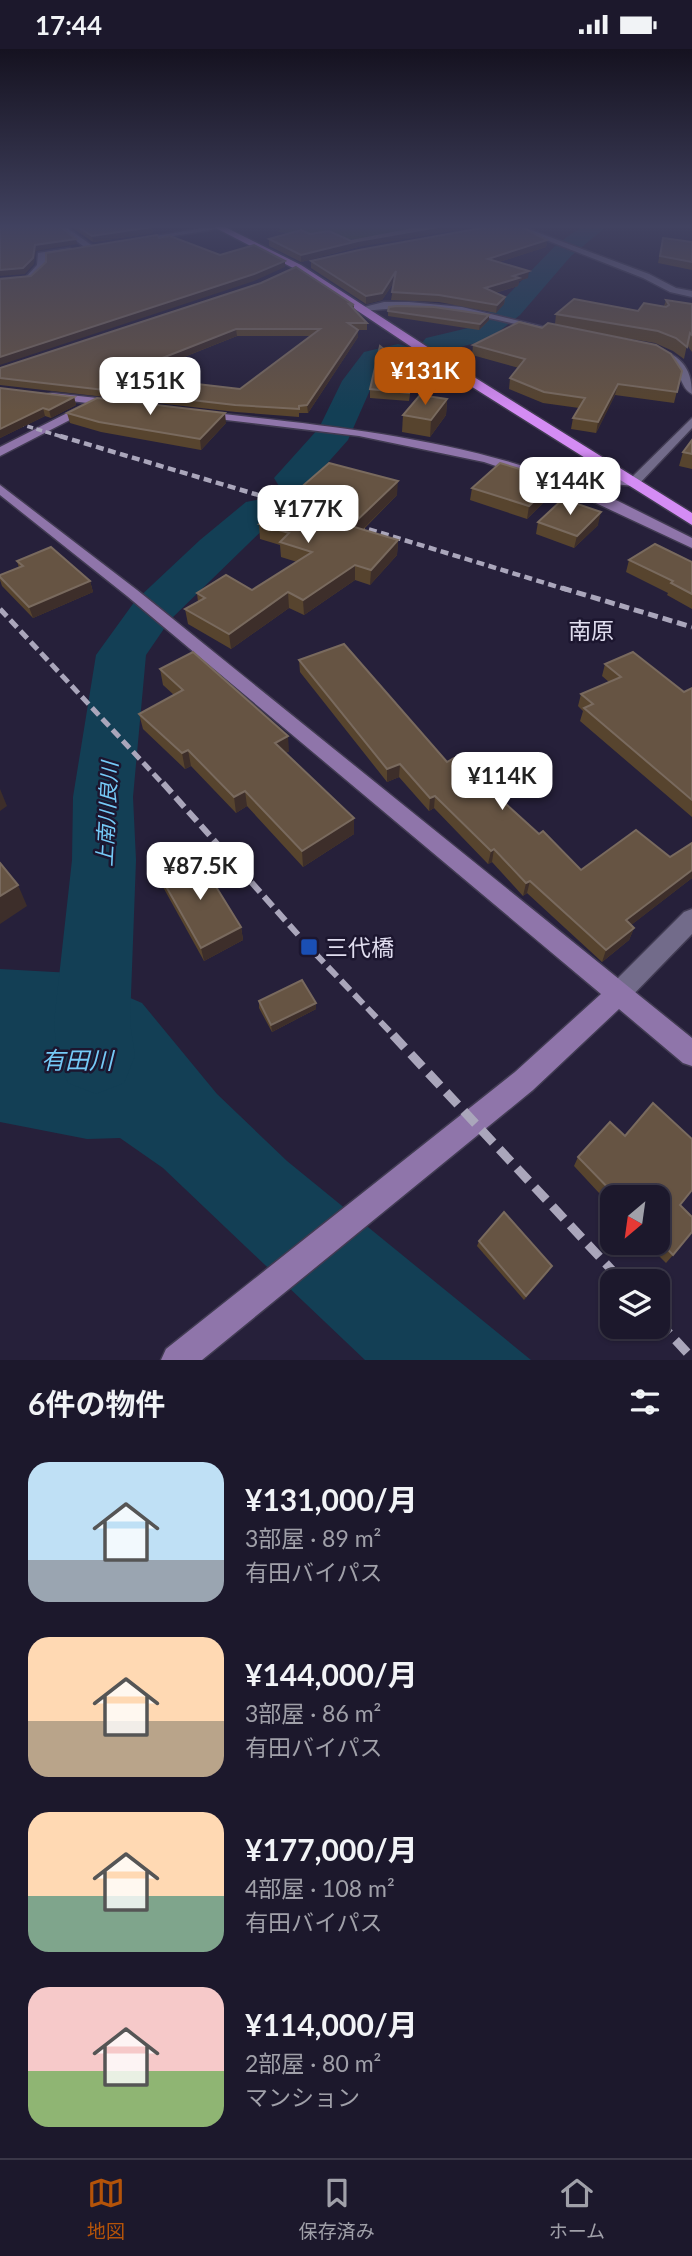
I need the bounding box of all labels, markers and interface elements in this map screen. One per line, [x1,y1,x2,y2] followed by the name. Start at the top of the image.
[35,9,102,41] text: 17:44
[376,347,474,407] pin: ¥131K
[390,356,460,384] text: ¥131K
[101,357,199,417] pin: ¥151K
[115,366,185,394] text: ¥151K
[521,457,619,517] pin: ¥144K
[535,466,605,494] text: ¥144K
[259,485,357,545] pin: ¥177K
[273,494,343,522] text: ¥177K
[568,616,614,644] district label: 南原
[453,753,551,812] pin: ¥114K
[91,759,121,867] water label: 上南川良川
[467,761,537,789] text: ¥114K
[143,843,257,902] pin: ¥87.5K
[163,851,237,879] text: ¥87.5K
[325,933,394,961] place label: 三代橋
[299,937,319,957] marker: 三代橋
[41,1045,116,1074] water label: 有田川
[600,1185,670,1255] north arrow
[600,1185,670,1339] map controls
[600,1269,670,1339] button: layers
[626,1383,664,1421] icon: filters
[28,1385,165,1421] text: 6件の物件
[245,1481,418,1517] text: ¥131,000/月
[84,1490,168,1574] icon: home
[245,1524,381,1552] text: 3部屋 · 89 m²
[245,1558,383,1586] text: 有田バイパス
[245,1656,418,1692] text: ¥144,000/月
[84,1665,168,1749] icon: home
[245,1699,381,1727] text: 3部屋 · 86 m²
[245,1733,383,1761] text: 有田バイパス
[245,1831,418,1867] text: ¥177,000/月
[84,1840,168,1924] icon: home
[245,1874,395,1902] text: 4部屋 · 108 m²
[245,1908,383,1936] text: 有田バイパス
[245,2006,418,2042] text: ¥114,000/月
[84,2015,168,2099] icon: home
[245,2049,381,2077] text: 2部屋 · 80 m²
[245,2083,360,2111] text: マンション
[87,2174,125,2243] tab: 地図
[299,2174,375,2243] tab: 保存済み
[549,2174,605,2243] tab: ホーム

